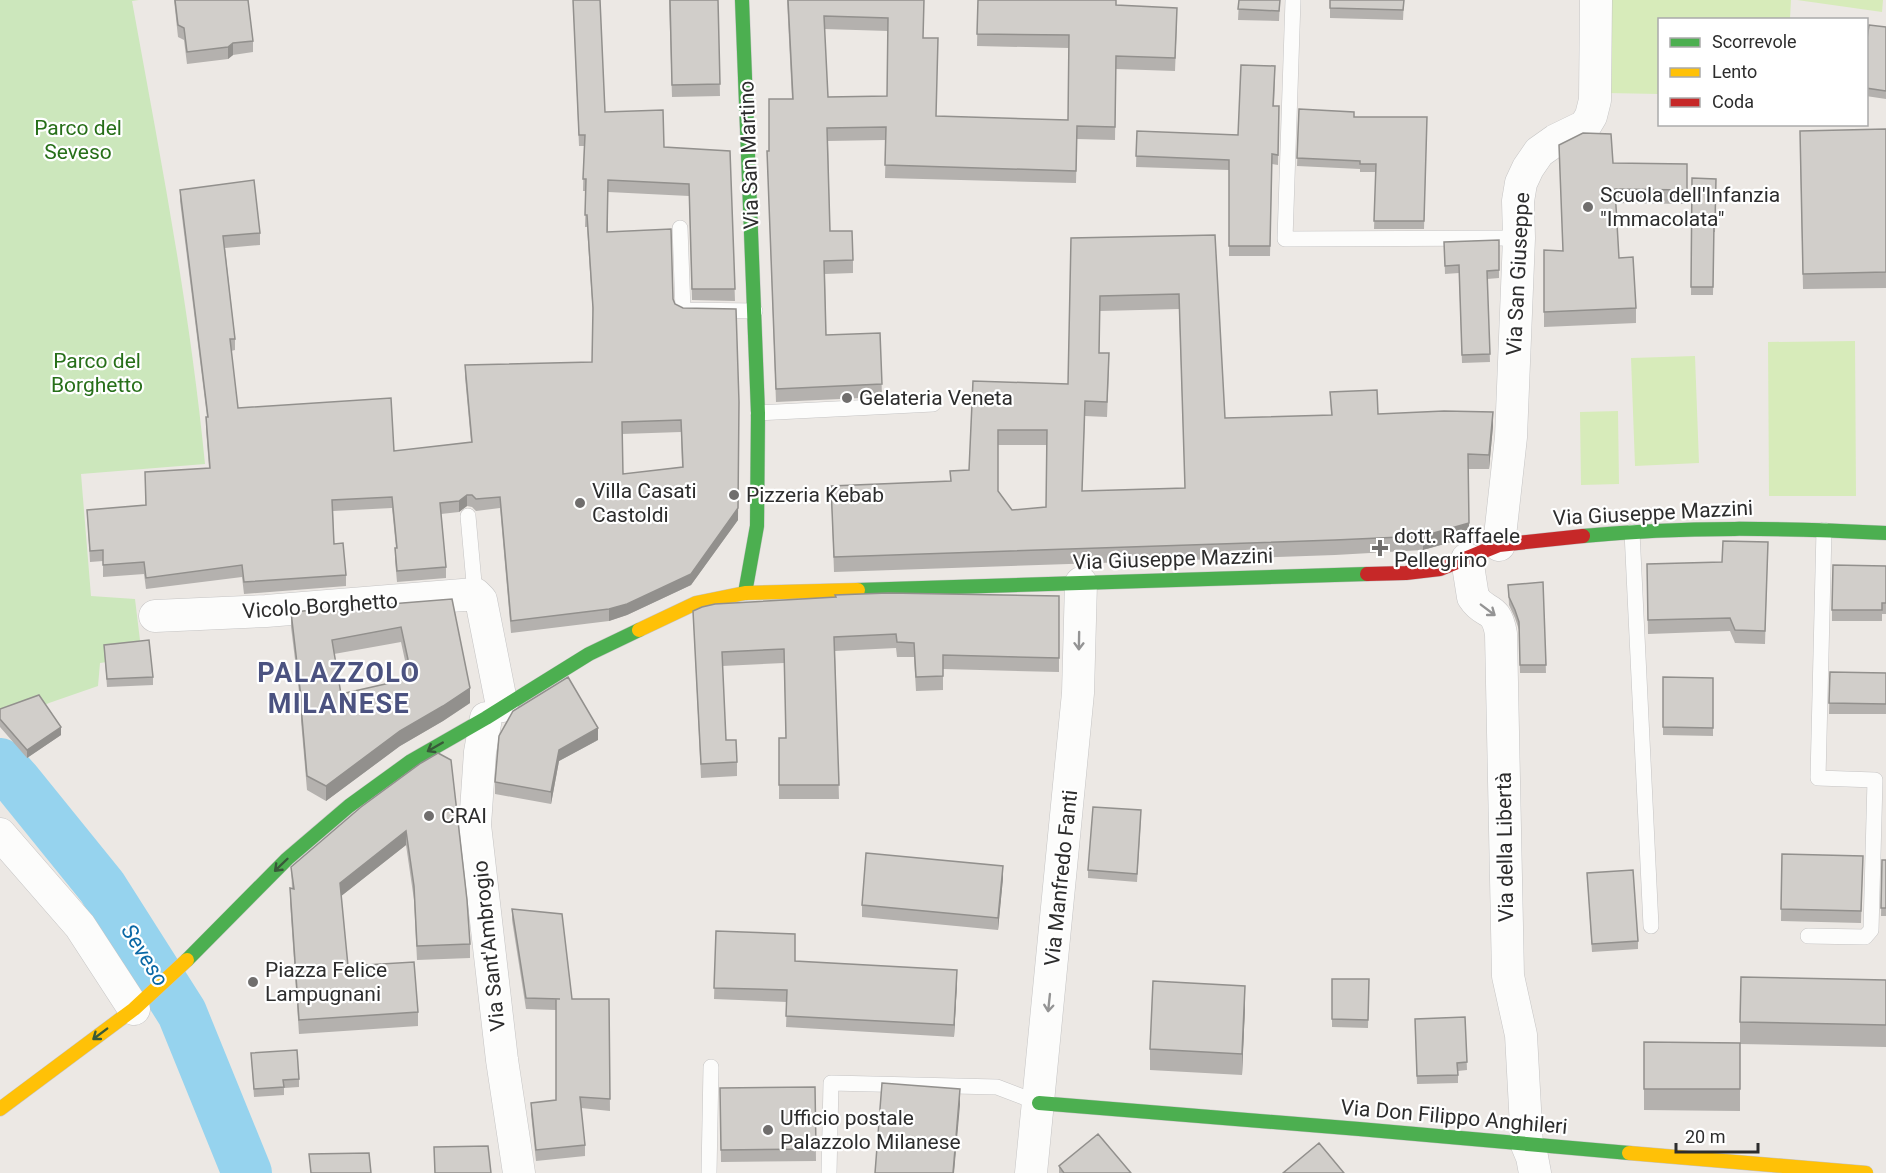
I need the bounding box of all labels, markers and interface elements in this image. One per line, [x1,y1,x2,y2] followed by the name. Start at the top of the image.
[1658,18,1868,126] legend
[1712,31,1797,52] text: Scorrevole
[1712,61,1757,82] text: Lento
[734,80,764,230] street label: Via San Martino
[1712,91,1754,112] text: Coda
[34,116,122,164] park label: Parco del Seveso
[1600,183,1780,231] place label: Scuola dell'Infanzia "Immacolata"
[1502,192,1534,356] street label: Via San Giuseppe
[1581,200,1595,214] marker: Scuola dell'Infanzia "Immacolata"
[51,349,143,397] park label: Parco del Borghetto
[859,386,1013,410] place label: Gelateria Veneta
[840,391,854,405] marker: Gelateria Veneta
[592,479,697,527] place label: Villa Casati Castoldi
[746,483,884,507] place label: Pizzeria Kebab
[727,488,741,502] marker: Pizzeria Kebab
[573,496,587,510] marker: Villa Casati Castoldi
[1552,496,1754,530] street label: Via Giuseppe Mazzini
[1394,524,1520,572] place label: dott. Raffaele Pellegrino
[1371,539,1389,557] marker: dott. Raffaele Pellegrino
[1072,544,1274,574] street label: Via Giuseppe Mazzini
[241,589,399,623] street label: Vicolo Borghetto
[1479,604,1495,617] one-way arrow
[1074,631,1085,651] one-way arrow
[257,657,421,720] district label: PALAZZOLO MILANESE
[427,741,444,753] one-way arrow
[1492,772,1518,922] street label: Via della Libertà
[1040,789,1082,967] street label: Via Manfredo Fanti
[441,804,487,828] place label: CRAI
[422,809,436,823] marker: CRAI
[273,858,288,873] one-way arrow
[468,859,510,1033] street label: Via Sant'Ambrogio
[116,919,174,991] water label: Seveso
[265,958,387,1006] place label: Piazza Felice Lampugnani
[246,975,260,989] marker: Piazza Felice Lampugnani
[1043,992,1054,1012] one-way arrow
[93,1028,109,1040] one-way arrow
[1340,1095,1568,1139] street label: Via Don Filippo Anghileri
[780,1106,961,1154] place label: Ufficio postale Palazzolo Milanese
[1676,1116,1758,1154] scale bar
[761,1123,775,1137] marker: Ufficio postale Palazzolo Milanese
[1685,1126,1725,1147] text: 20 m

